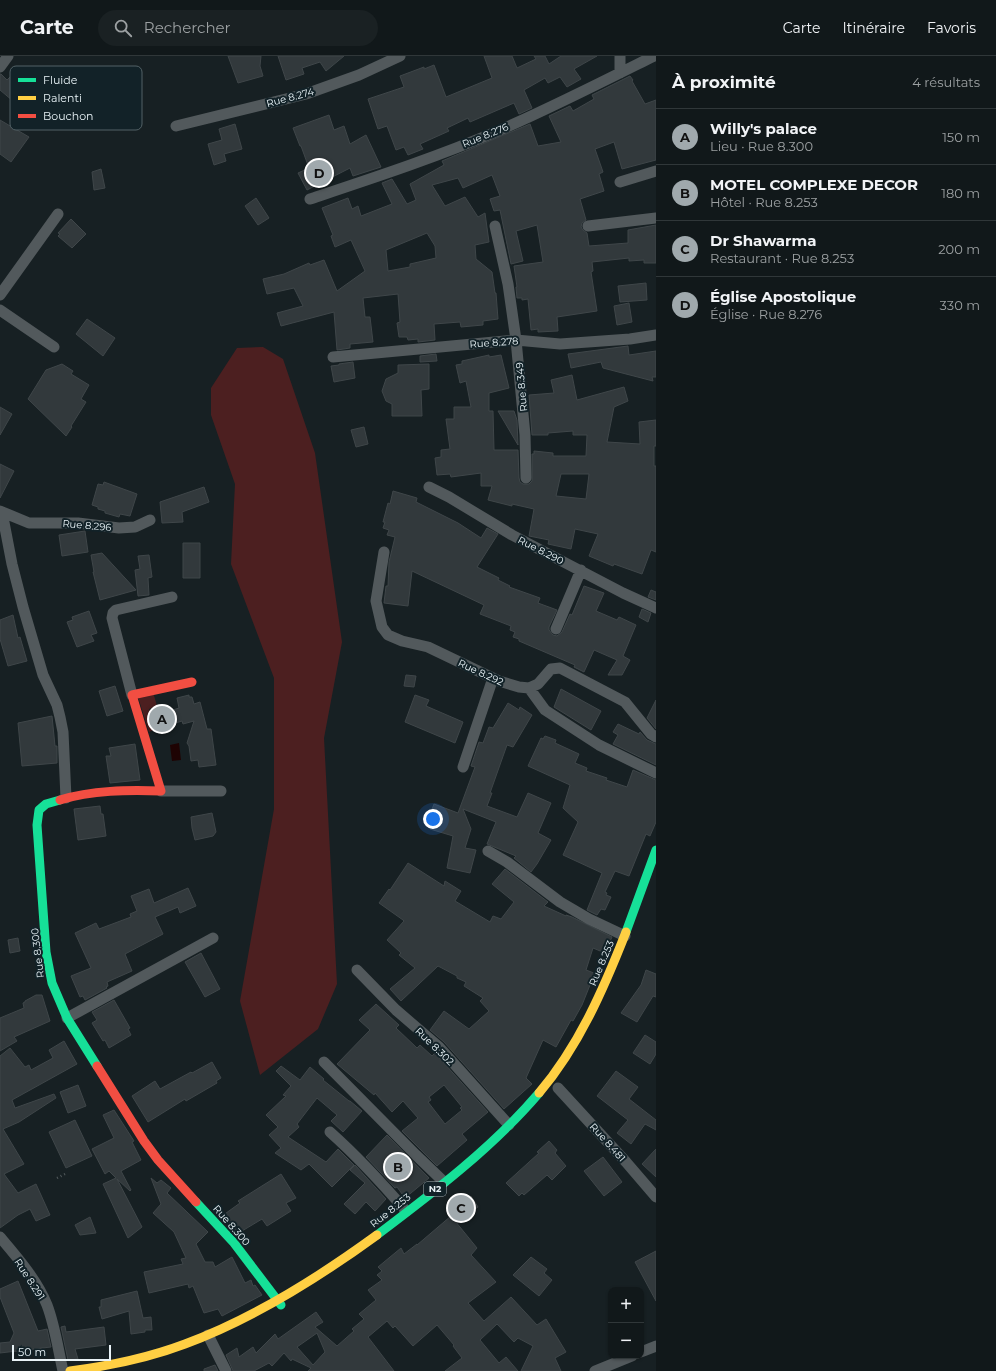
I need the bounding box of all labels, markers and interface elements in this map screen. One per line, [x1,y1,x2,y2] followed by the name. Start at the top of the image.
[98,10,378,46] search box
[20,16,74,39] text: Carte
[112,17,134,39] icon: search
[144,18,231,37] text: Rechercher
[783,19,820,37] text: Carte
[842,19,905,37] text: Itinéraire
[927,19,976,37] text: Favoris
[10,66,142,130] legend
[672,72,776,92] text: À proximité
[43,73,78,87] text: Fluide
[912,74,980,90] text: 4 résultats
[265,85,316,110] street label: Rue 8.274
[43,91,82,105] text: Ralenti
[43,109,93,123] text: Bouchon
[710,119,817,138] text: Willy's palace
[460,120,510,151] street label: Rue 8.276
[680,129,690,145] text: A
[942,129,980,145] text: 150 m
[710,138,813,154] text: Lieu · Rue 8.300
[306,158,332,188] pin: D
[710,175,918,194] text: MOTEL COMPLEXE DECOR
[680,185,690,201] text: B
[941,185,980,201] text: 180 m
[710,194,818,210] text: Hôtel · Rue 8.253
[710,231,817,250] text: Dr Shawarma
[680,241,690,257] text: C
[938,241,980,257] text: 200 m
[710,250,854,266] text: Restaurant · Rue 8.253
[710,287,856,306] text: Église Apostolique
[680,297,690,313] text: D
[940,297,980,313] text: 330 m
[710,306,822,322] text: Église · Rue 8.276
[469,334,519,351] street label: Rue 8.278
[513,362,530,412] street label: Rue 8.349
[62,517,112,534] street label: Rue 8.296
[516,533,566,568] street label: Rue 8.290
[456,656,506,689] street label: Rue 8.292
[149,704,175,734] pin: A
[423,809,443,829] your location
[28,927,47,979] street label: Rue 8.300
[586,938,617,988] street label: Rue 8.253
[412,1025,457,1068] street label: Rue 8.302
[587,1120,628,1164] street label: Rue 8.481
[385,1152,411,1182] pin: B
[424,1182,446,1196] road number: N2
[367,1190,414,1230] street label: Rue 8.253
[448,1193,474,1223] pin: C
[210,1202,253,1249] street label: Rue 8.300
[11,1256,48,1302] street label: Rue 8.291
[608,1287,644,1359] map controls
[608,1287,644,1323] button: +
[608,1323,644,1359] button: −
[12,1343,111,1362] scale bar
[18,1345,46,1359] text: 50 m

